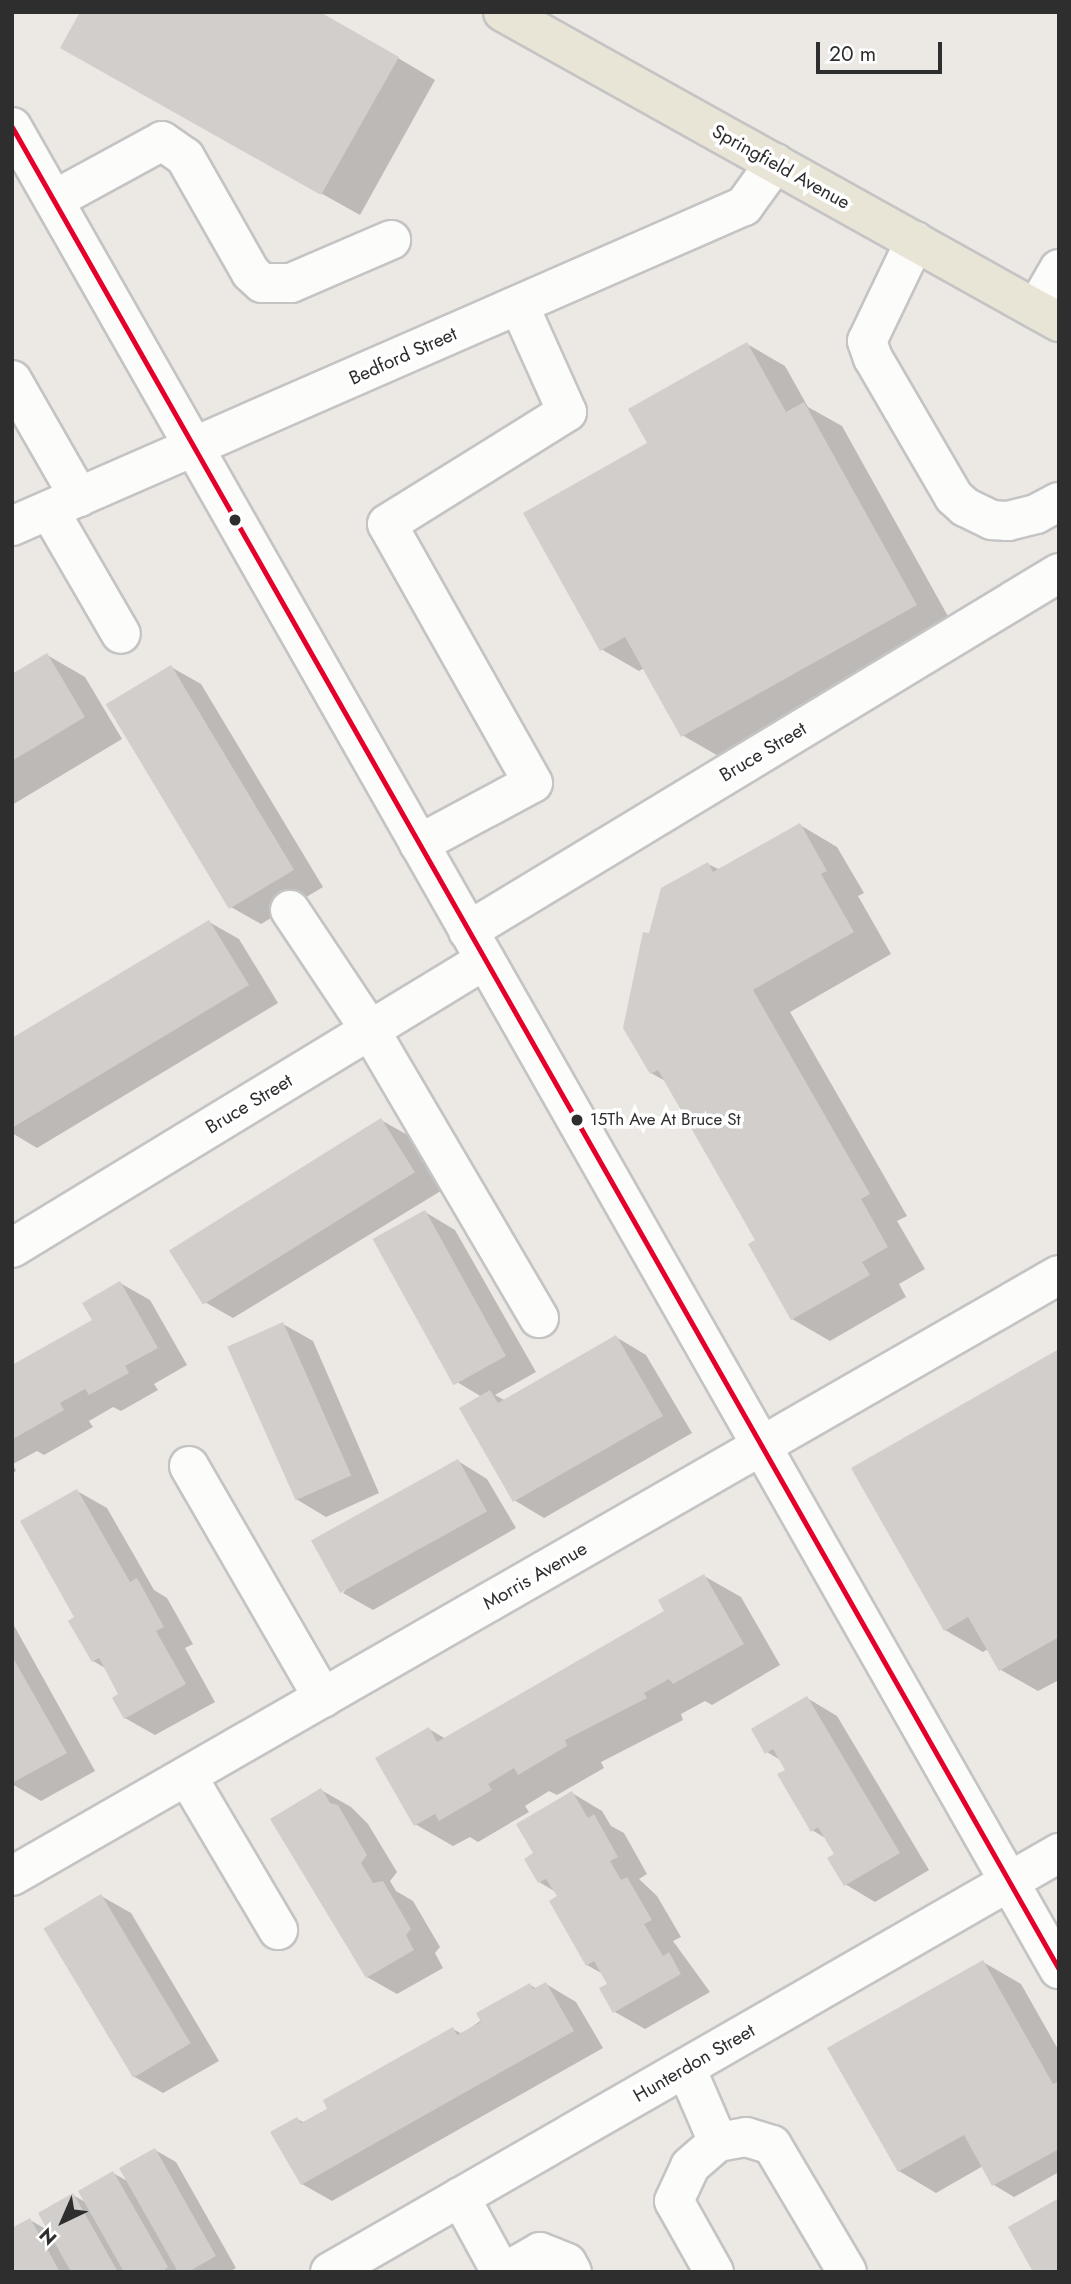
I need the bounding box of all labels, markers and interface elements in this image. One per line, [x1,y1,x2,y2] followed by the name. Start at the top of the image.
[819,28,945,72] scale bar
[829,39,876,69] text: 20 m
[708,120,854,214] street label: Springfield Avenue
[346,322,460,390] street label: Bedford Street
[228,513,242,527] unlabelled marker
[716,717,810,787] street label: Bruce Street
[202,1069,296,1139] street label: Bruce Street
[590,1110,741,1130] place label: 15Th Ave At Bruce St
[570,1113,584,1127] marker: 15Th Ave At Bruce St
[479,1537,591,1615] street label: Morris Avenue
[629,2019,759,2107] street label: Hunterdon Street
[28,2186,98,2256] north arrow
[33,2222,63,2251] text: N

